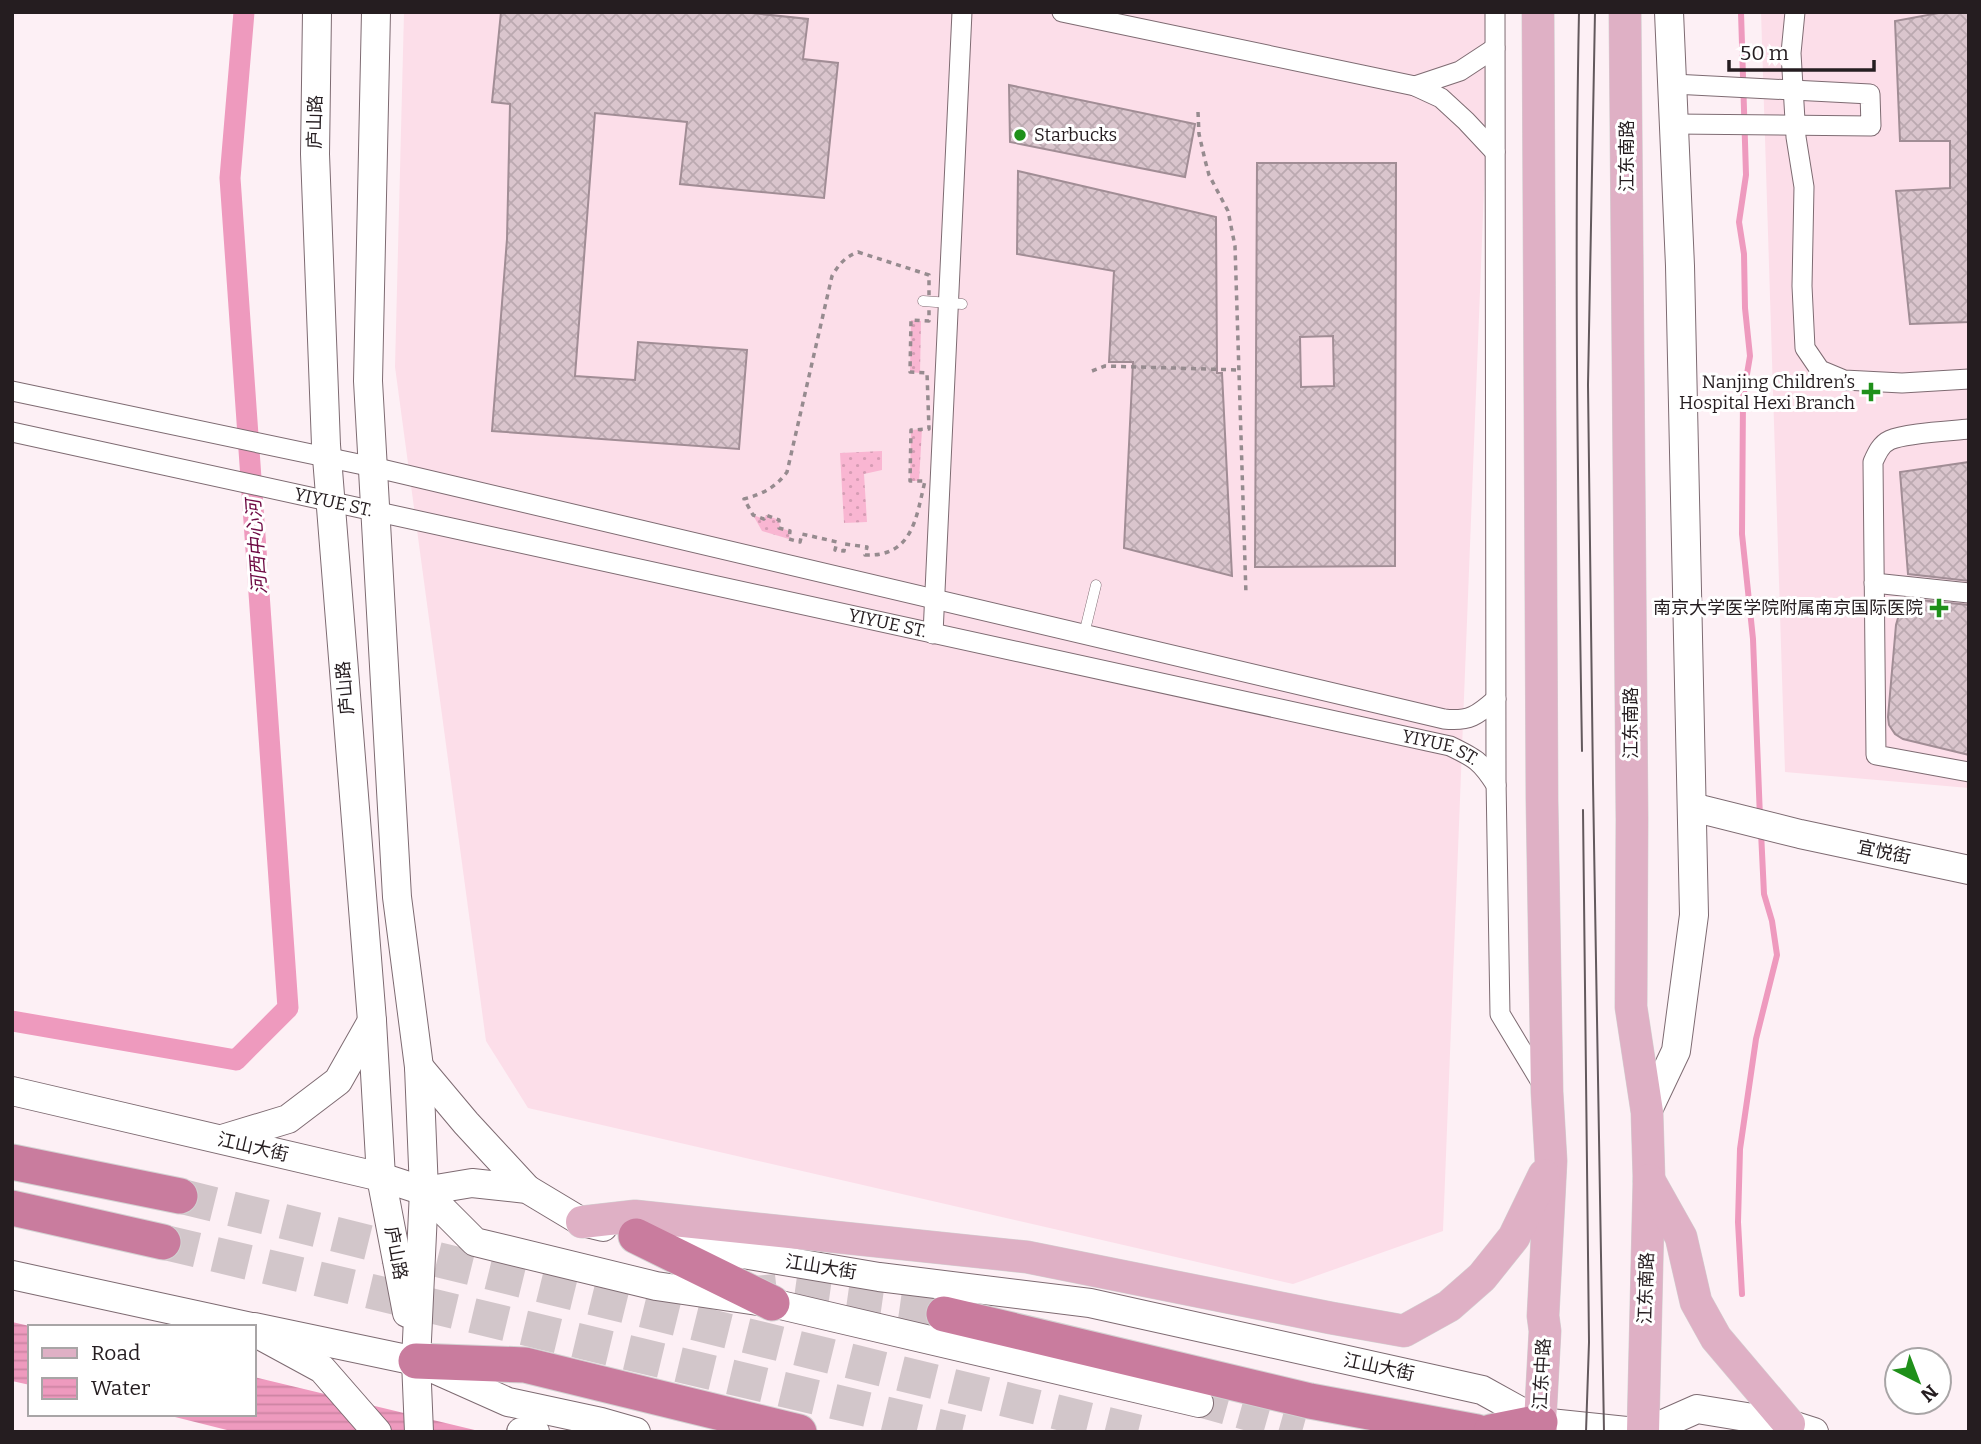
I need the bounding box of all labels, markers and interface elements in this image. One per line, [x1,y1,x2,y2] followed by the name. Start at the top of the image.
[1729,28,1874,72] scale bar
[1740,40,1789,66] text: 50 m
[304,95,326,149] street label: 庐山路
[1616,120,1638,192] street label: 江东南路
[1034,124,1117,146] place label: Starbucks
[1012,127,1028,143] marker: Starbucks
[1679,371,1855,414] place label: Nanjing Children’s Hospital Hexi Branch
[1861,382,1881,402] marker: Nanjing Children’s Hospital Hexi Branch
[292,483,375,521] street label: YIYUE ST.
[241,495,271,595] water label: 河西中心河
[1653,597,1923,619] place label: 南京大学医学院附属南京国际医院
[1929,598,1949,618] marker: 南京大学医学院附属南京国际医院
[846,604,929,642] street label: YIYUE ST.
[332,660,358,716] street label: 庐山路
[1620,687,1642,759] street label: 江东南路
[1400,725,1484,770] street label: YIYUE ST.
[1855,836,1913,868] street label: 宜悦街
[215,1128,291,1166] street label: 江山大街
[380,1224,412,1282] street label: 庐山路
[784,1251,858,1283] street label: 江山大街
[1634,1252,1658,1324] street label: 江东南路
[28,1325,256,1416] legend
[1529,1337,1555,1411] street label: 江东中路
[91,1340,140,1366] text: Road
[1883,1346,1953,1416] north arrow
[1341,1349,1417,1385] street label: 江山大街
[91,1375,150,1401] text: Water
[1916,1380,1942,1407] text: N

